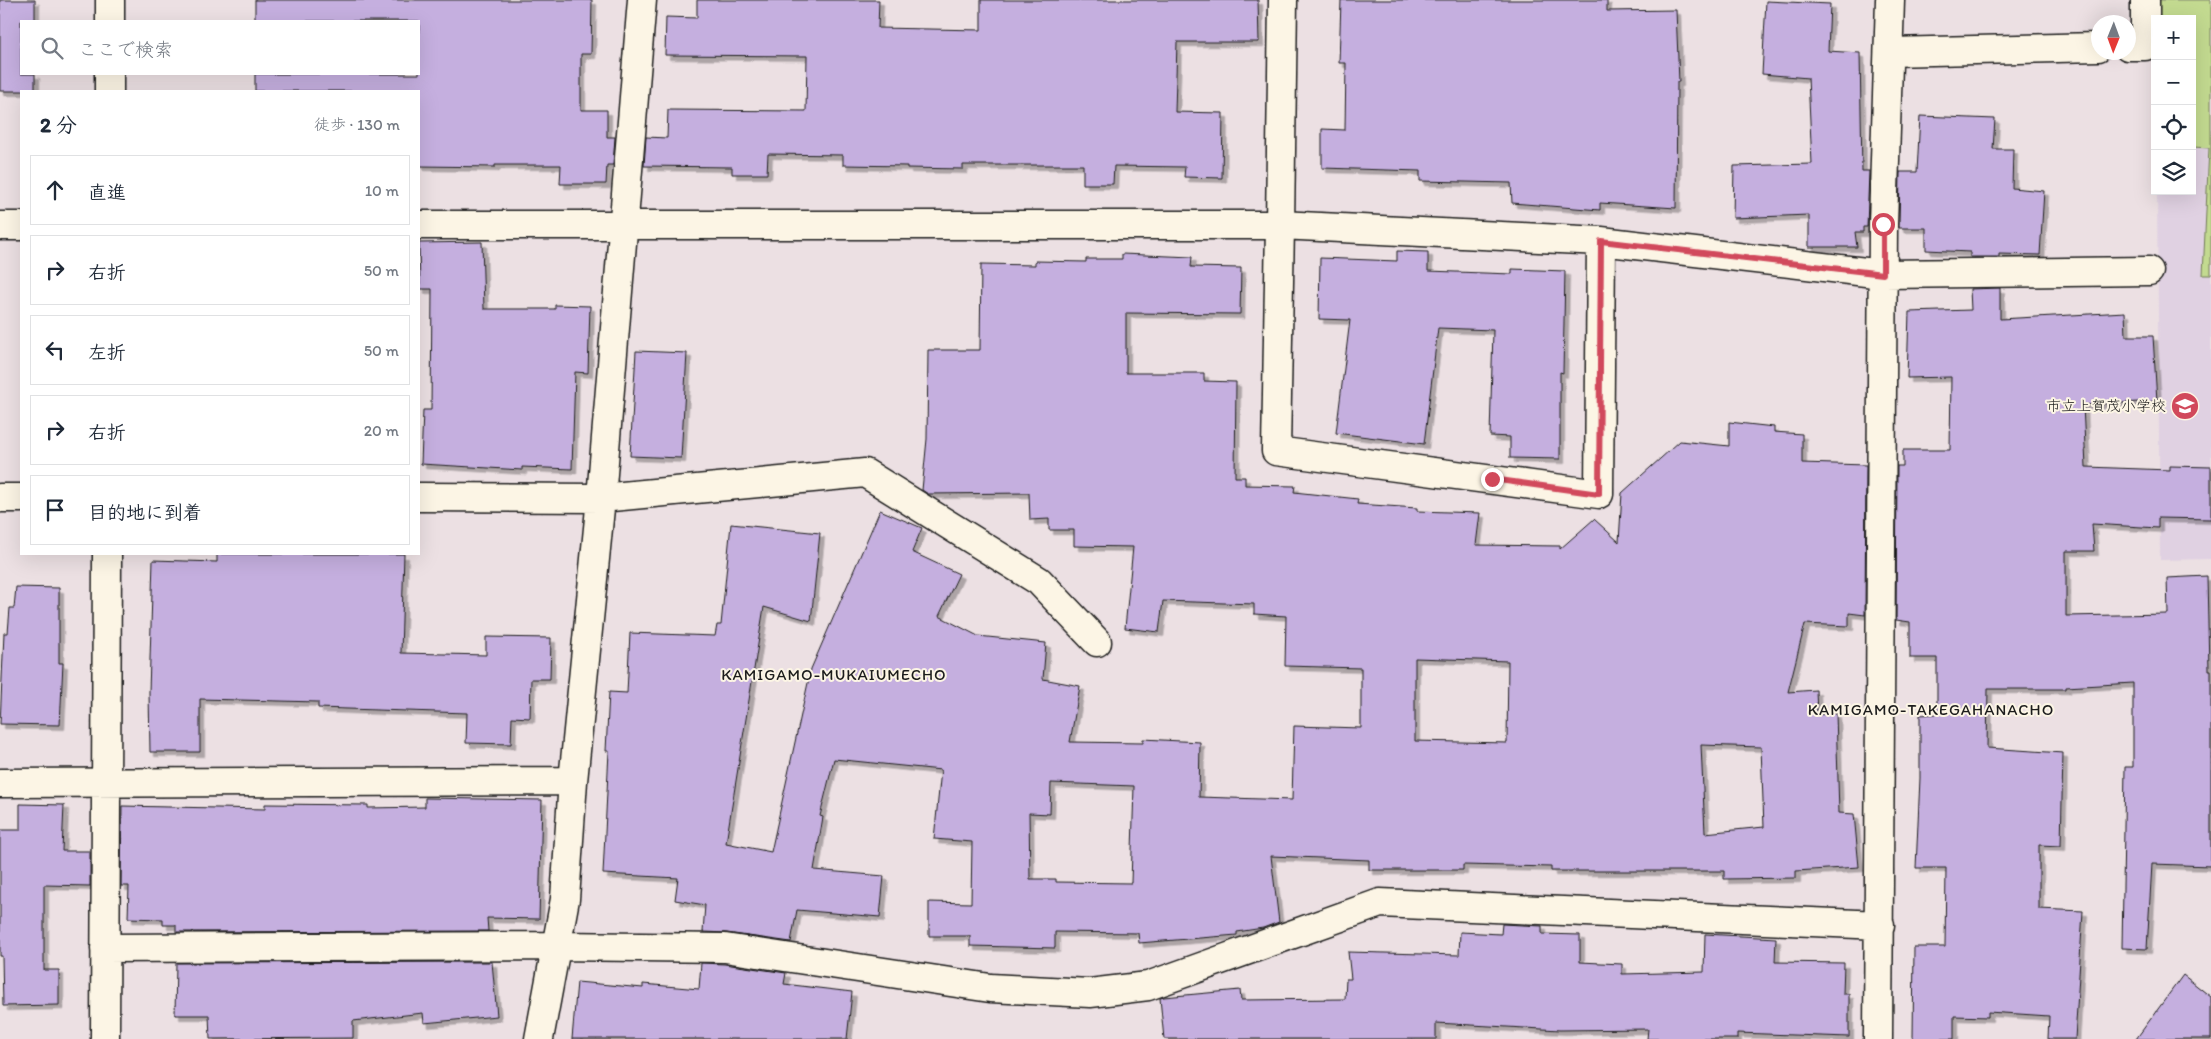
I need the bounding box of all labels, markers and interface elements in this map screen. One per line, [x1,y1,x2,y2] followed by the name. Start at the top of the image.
[2091,15,2136,60] north arrow
[2151,15,2196,195] map controls
[2151,15,2196,60] button: +
[20,20,420,75] search box
[38,34,66,62] icon: search
[78,38,173,61] text: ここで検索
[2151,60,2196,105] button: −
[2151,105,2196,150] button: locate
[40,112,77,137] text: 2 分
[314,115,400,134] text: 徒歩 · 130 m
[2151,150,2196,195] button: layers
[41,176,69,204] icon: ahead
[88,181,126,204] text: 直進
[365,181,399,200] text: 10 m
[1872,213,1895,236] route start
[41,256,69,284] icon: right
[88,261,126,284] text: 右折
[364,261,399,280] text: 50 m
[41,336,69,364] icon: left
[88,341,126,364] text: 左折
[364,341,399,360] text: 50 m
[2170,391,2200,421] school or university icon: 市立上賀茂小学校
[2046,397,2166,415] place label: 市立上賀茂小学校
[41,416,69,444] icon: right
[88,421,126,444] text: 右折
[364,421,399,440] text: 20 m
[1481,468,1504,491] route end
[41,496,69,524] icon: arrive
[88,501,202,524] text: 目的地に到着
[721,665,947,684] district label: KAMIGAMO-MUKAIUMECHO
[1808,700,2054,719] district label: KAMIGAMO-TAKEGAHANACHO

